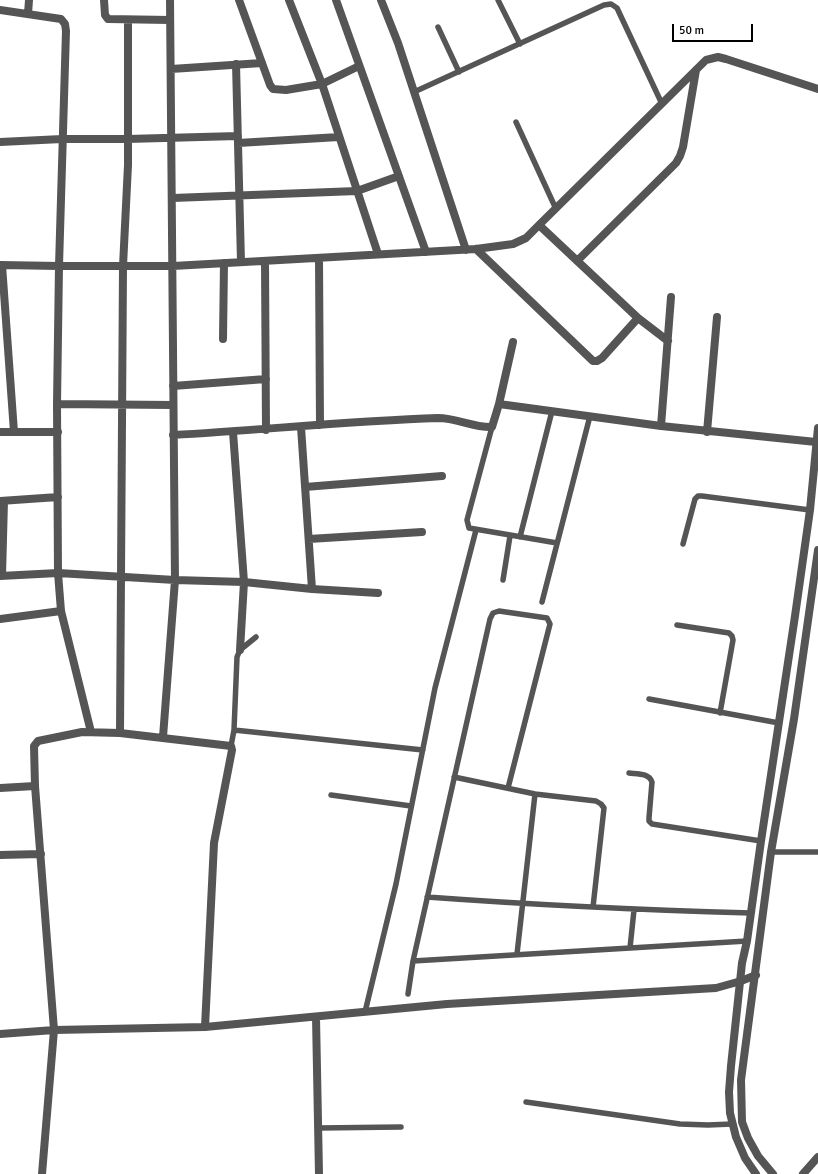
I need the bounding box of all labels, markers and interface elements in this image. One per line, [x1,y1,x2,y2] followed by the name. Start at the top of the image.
[674,16,755,42] scale bar
[679,23,704,38] text: 50 m

